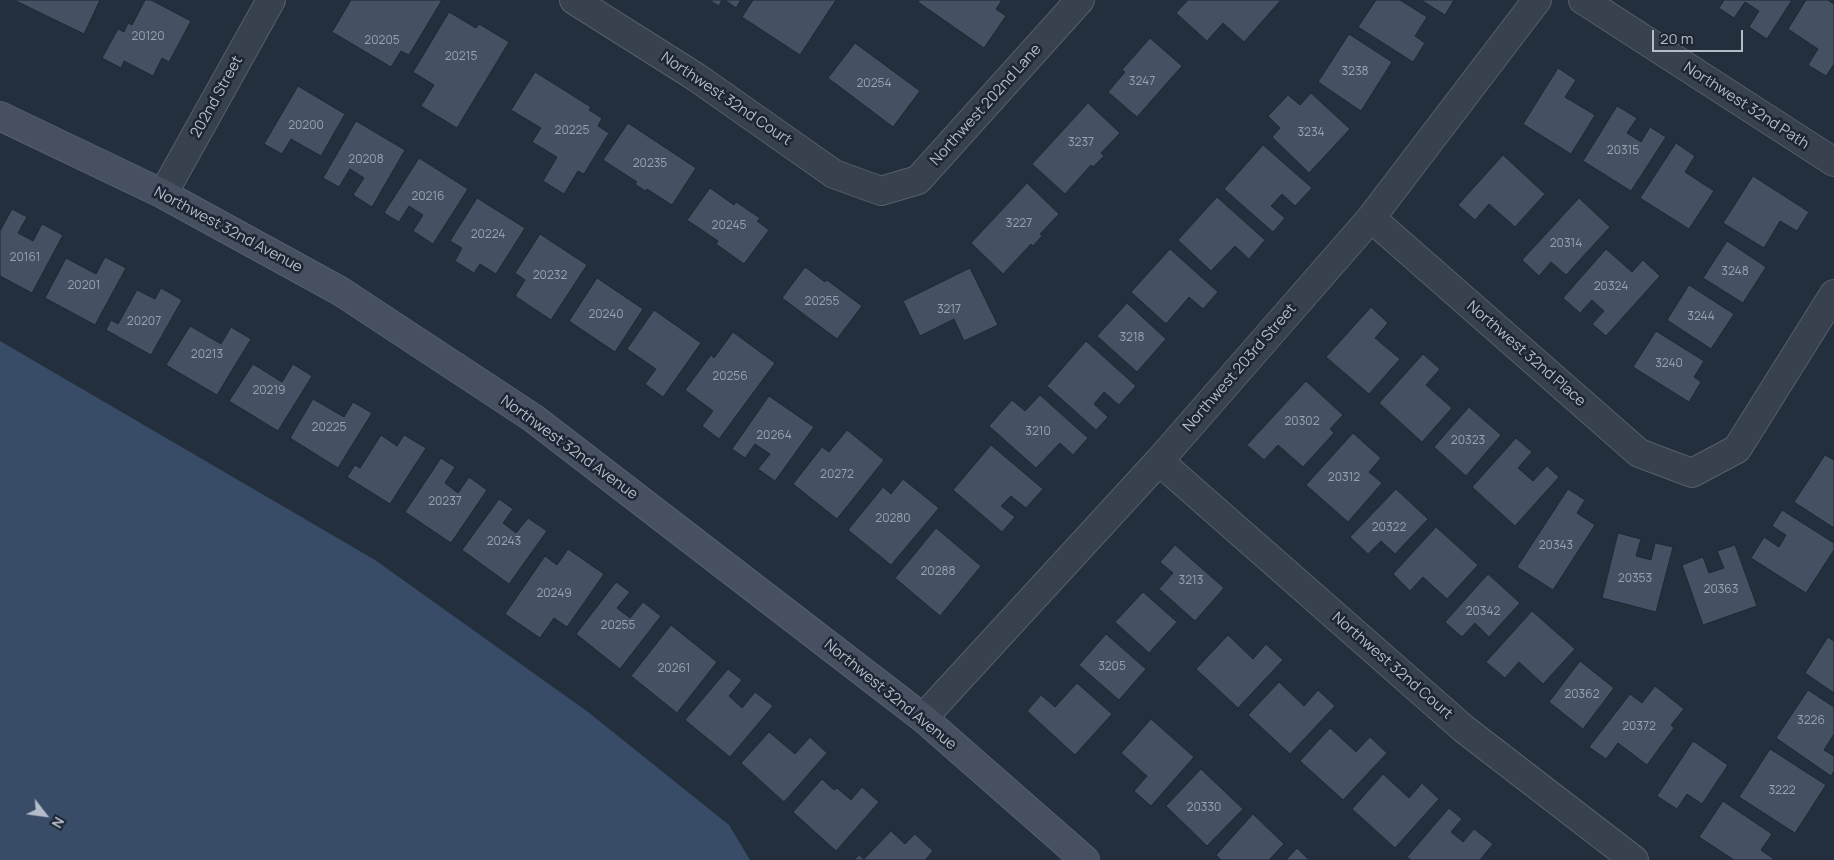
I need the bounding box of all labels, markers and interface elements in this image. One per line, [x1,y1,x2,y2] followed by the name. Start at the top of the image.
[1654,20,1745,52] scale bar
[1660,28,1693,49] text: 20 m
[132,30,164,44] house number: 20120
[364,34,400,48] house number: 20205
[927,41,1045,169] street label: Northwest 202nd Lane
[657,49,795,149] street label: Northwest 32nd Court
[445,50,477,64] house number: 20215
[187,53,247,141] street label: 202nd Street
[1680,59,1812,153] street label: Northwest 32nd Path
[1341,65,1369,79] house number: 3238
[1129,75,1155,89] house number: 3247
[856,77,892,91] house number: 20254
[288,119,324,133] house number: 20200
[555,124,589,138] house number: 20225
[1297,126,1325,140] house number: 3234
[1068,136,1094,150] house number: 3237
[1607,144,1639,158] house number: 20315
[348,153,384,167] house number: 20208
[633,157,667,171] house number: 20235
[151,183,305,277] street label: Northwest 32nd Avenue
[411,190,445,204] house number: 20216
[1006,217,1032,231] house number: 3227
[712,219,746,233] house number: 20245
[471,228,505,242] house number: 20224
[1550,237,1582,251] house number: 20314
[10,251,40,265] house number: 20161
[1721,265,1749,279] house number: 3248
[533,269,567,283] house number: 20232
[68,279,100,293] house number: 20201
[1594,280,1628,294] house number: 20324
[805,295,839,309] house number: 20255
[1463,297,1589,411] street label: Northwest 32nd Place
[1180,300,1300,436] street label: Northwest 203rd Street
[937,303,961,317] house number: 3217
[588,308,624,322] house number: 20240
[1687,310,1715,324] house number: 3244
[127,315,161,329] house number: 20207
[1119,331,1145,345] house number: 3218
[191,348,223,362] house number: 20213
[1655,357,1683,371] house number: 3240
[712,370,748,384] house number: 20256
[252,384,286,398] house number: 20219
[497,392,641,504] street label: Northwest 32nd Avenue
[1285,415,1319,429] house number: 20302
[312,421,346,435] house number: 20225
[1025,425,1051,439] house number: 3210
[756,429,792,443] house number: 20264
[1451,434,1485,448] house number: 20323
[820,468,854,482] house number: 20272
[1328,471,1360,485] house number: 20312
[428,495,462,509] house number: 20237
[875,512,911,526] house number: 20280
[1372,521,1406,535] house number: 20322
[487,535,521,549] house number: 20243
[1539,539,1573,553] house number: 20343
[921,565,955,579] house number: 20288
[1618,572,1652,586] house number: 20353
[1179,574,1203,588] house number: 3213
[1704,583,1738,597] house number: 20363
[536,587,572,601] house number: 20249
[1466,605,1500,619] house number: 20342
[1328,609,1456,723] street label: Northwest 32nd Court
[601,619,635,633] house number: 20255
[820,636,960,754] street label: Northwest 32nd Avenue
[1098,660,1126,674] house number: 3205
[658,662,690,676] house number: 20261
[1564,688,1600,702] house number: 20362
[1797,714,1825,728] house number: 3226
[1622,720,1656,734] house number: 20372
[1768,784,1796,798] house number: 3222
[20,790,70,840] north arrow
[1187,801,1221,815] house number: 20330
[48,814,69,832] text: N

